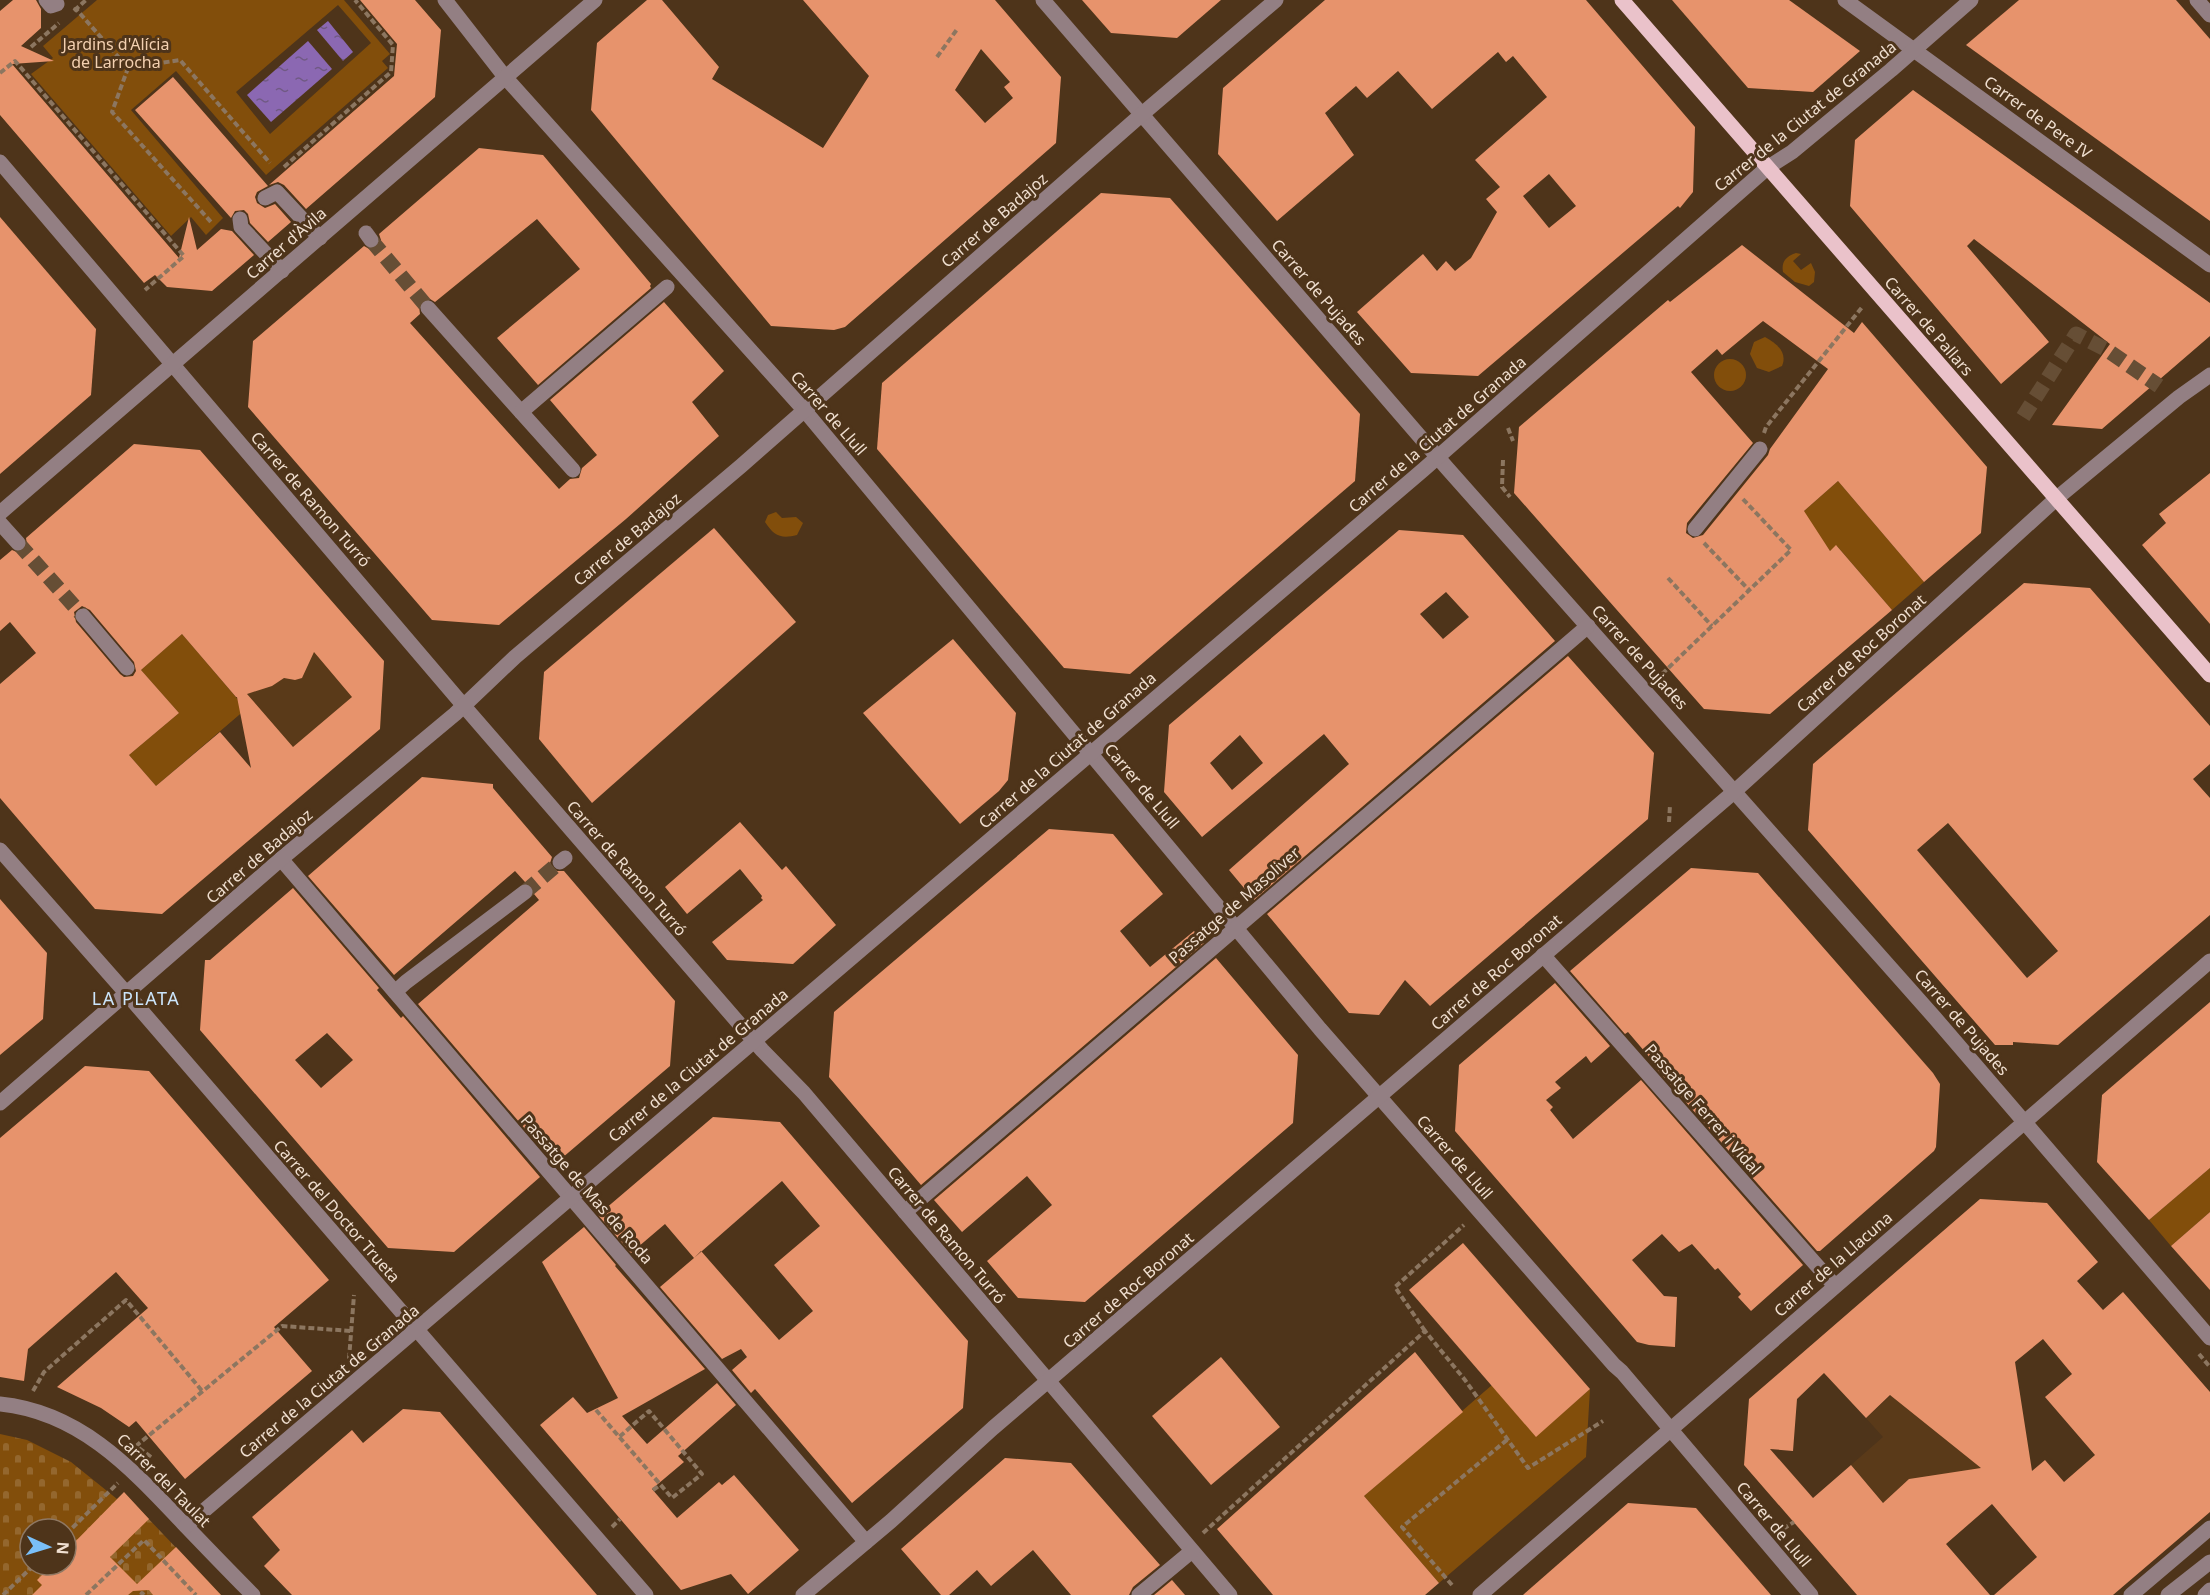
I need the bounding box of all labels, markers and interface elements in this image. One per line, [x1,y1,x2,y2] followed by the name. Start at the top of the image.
[61,33,169,73] park label: Jardins d'Alícia de Larrocha
[1709,36,1901,196] street label: Carrer de la Ciutat de Granada
[1980,70,2097,164] street label: Carrer de Pere IV
[936,168,1052,272] street label: Carrer de Badajoz
[241,202,331,284] street label: Carrer d'Àvila
[1267,234,1371,350] street label: Carrer de Pujades
[1880,272,1978,380] street label: Carrer de Pallars
[1344,351,1530,517] street label: Carrer de la Ciutat de Granada
[786,366,872,460] street label: Carrer de Llull
[246,427,376,571] street label: Carrer de Ramon Turró
[569,487,685,591] street label: Carrer de Badajoz
[1792,589,1931,717] street label: Carrer de Roc Boronat
[1587,600,1693,714] street label: Carrer de Pujades
[974,667,1160,833] street label: Carrer de la Ciutat de Granada
[1100,739,1184,833] street label: Carrer de Llull
[562,796,692,940] street label: Carrer de Ramon Turró
[201,804,317,908] street label: Carrer de Badajoz
[1164,841,1305,968] street label: Passatge de Masoliver
[1426,909,1566,1035] street label: Carrer de Roc Boronat
[1910,964,2014,1080] street label: Carrer de Pujades
[603,983,793,1147] street label: Carrer de la Ciutat de Granada
[92,986,180,1010] district label: LA PLATA
[1640,1039,1766,1179] street label: Passatge Ferrer i Vidal
[516,1109,658,1269] street label: Passatge de Mas de Roda
[1412,1110,1498,1204] street label: Carrer de Llull
[269,1135,405,1287] street label: Carrer del Doctor Trueta
[883,1162,1011,1308] street label: Carrer de Ramon Turró
[1769,1206,1897,1322] street label: Carrer de la Llacuna
[1058,1227,1198,1353] street label: Carrer de Roc Boronat
[234,1299,424,1463] street label: Carrer de la Ciutat de Granada
[112,1428,216,1532] street label: Carrer del Taulat
[1732,1477,1816,1571] street label: Carrer de Llull
[18,1517,78,1577] north arrow
[52,1541,74,1555] text: N

